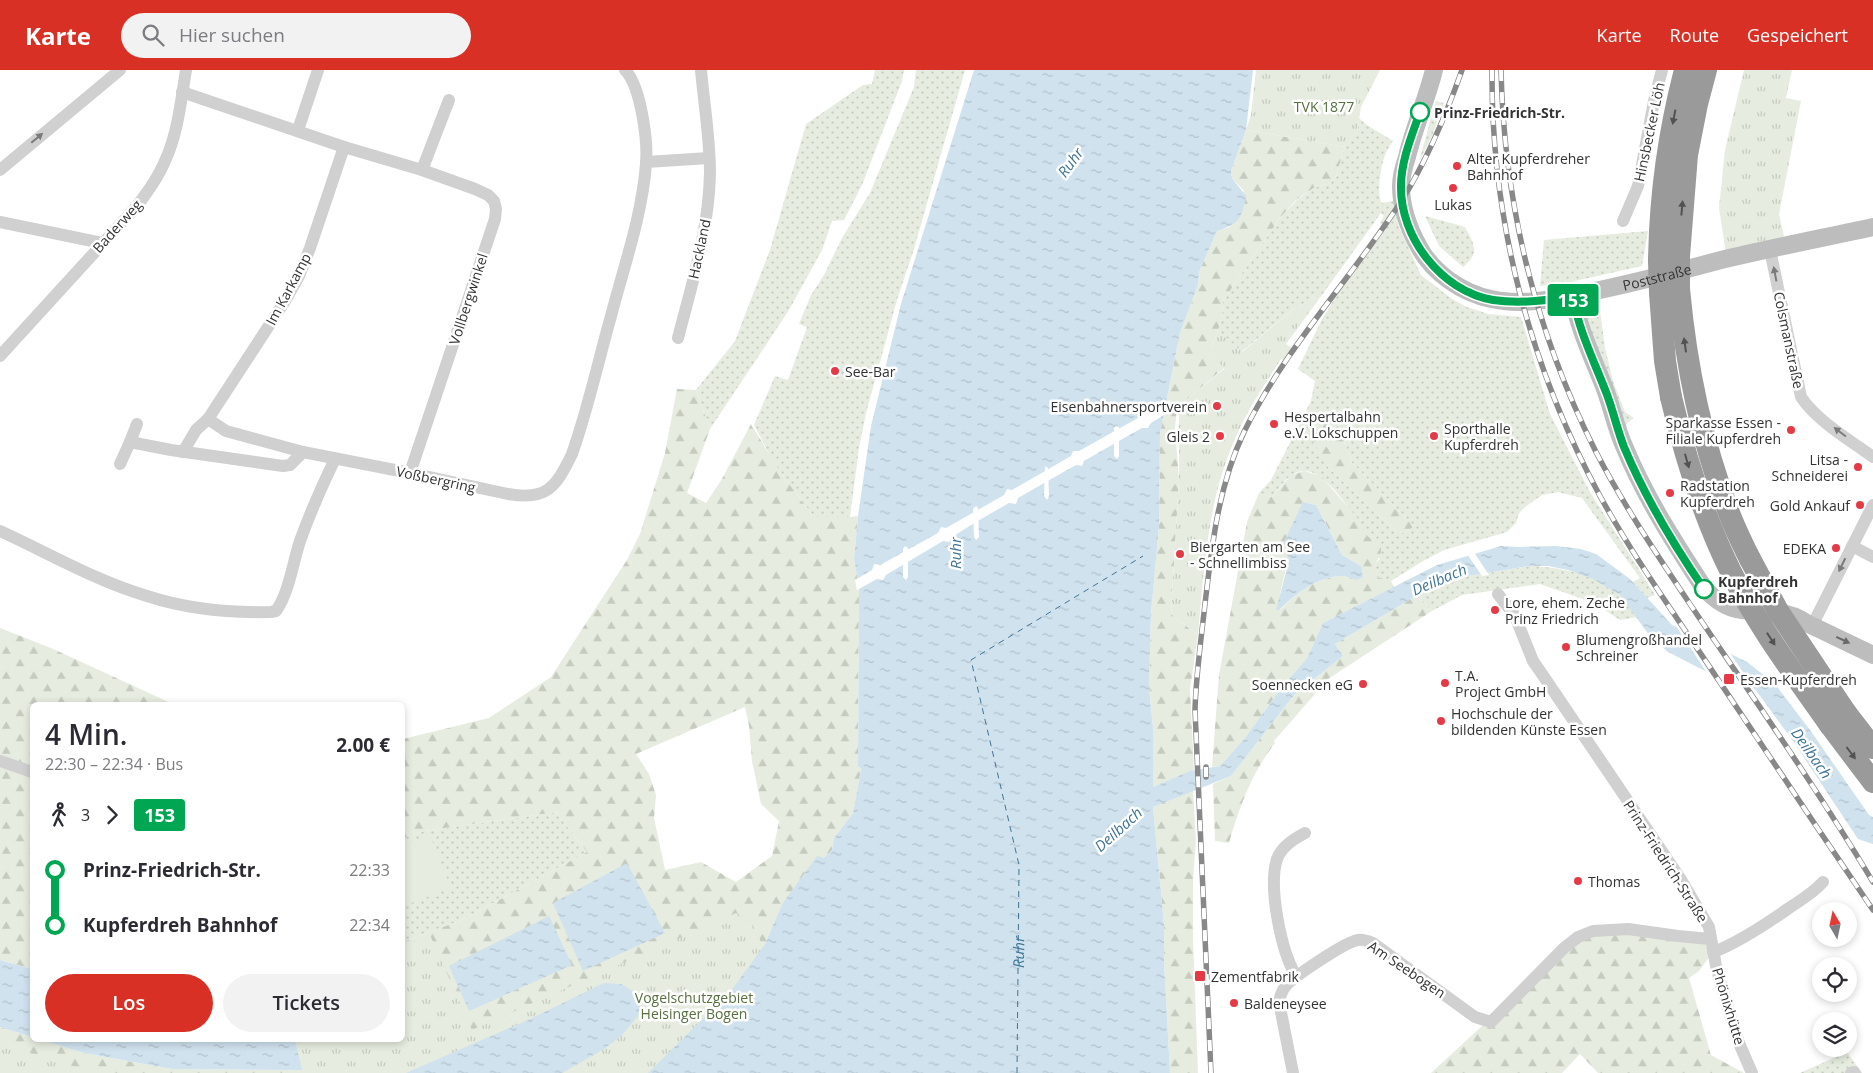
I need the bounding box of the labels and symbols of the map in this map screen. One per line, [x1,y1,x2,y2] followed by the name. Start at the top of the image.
[1629,81,1669,183] street label: Hinsbecker Löh
[1294,97,1354,116] park label: TVK 1877
[1410,102,1430,122] marker: Prinz-Friedrich-Str.
[1434,103,1565,122] place label: Prinz-Friedrich-Str.
[1669,110,1677,126] one-way arrow
[30,132,43,143] one-way arrow
[1053,142,1088,181] water label: Ruhr
[1467,149,1590,184] place label: Alter Kupferdreher Bahnhof
[1451,160,1463,172] marker: Alter Kupferdreher Bahnhof
[1447,182,1459,194] marker: Lukas
[88,195,146,257] street label: Baderweg
[1434,195,1472,214] place label: Lukas
[1678,199,1686,215] one-way arrow
[683,217,715,281] street label: Hackland
[261,250,315,328] street label: Im Karkamp
[444,251,492,347] street label: Vollbergwinkel
[1620,259,1693,294] street label: Poststraße
[1771,267,1779,282] one-way arrow
[1544,284,1602,316] line badge: 153
[1769,290,1809,390] street label: Colsmanstraße
[1681,336,1689,352] one-way arrow
[845,362,896,381] place label: See-Bar
[829,365,841,377] marker: See-Bar
[1051,397,1207,416] place label: Eisenbahnersportverein
[1211,400,1223,412] marker: Eisenbahnersportverein
[1284,407,1398,442] place label: Hespertalbahn e.V. Lokschuppen
[1666,413,1781,448] place label: Sparkasse Essen - Filiale Kupferdreh
[1268,418,1280,430] marker: Hespertalbahn e.V. Lokschuppen
[1444,419,1519,454] place label: Sporthalle Kupferdreh
[1785,424,1797,436] marker: Sparkasse Essen - Filiale Kupferdreh
[1167,427,1210,446] place label: Gleis 2
[1833,427,1847,437] one-way arrow
[1214,430,1226,442] marker: Gleis 2
[1428,430,1440,442] marker: Sporthalle Kupferdreh
[1772,450,1848,485] place label: Litsa - Schneiderei
[1684,453,1692,468] one-way arrow
[395,461,478,497] street label: Voßbergring
[1852,461,1864,473] marker: Litsa - Schneiderei
[1680,476,1755,511] place label: Radstation Kupferdreh
[1664,487,1676,499] marker: Radstation Kupferdreh
[1770,496,1851,515] place label: Gold Ankauf
[1854,499,1866,511] marker: Gold Ankauf
[945,536,965,569] water label: Ruhr
[1190,537,1310,572] place label: Biergarten am See - Schnellimbiss
[1783,539,1826,558] place label: EDEKA
[1830,542,1842,554] marker: EDEKA
[1174,548,1186,560] marker: Biergarten am See - Schnellimbiss
[1838,558,1847,573] one-way arrow
[1409,559,1469,599] water label: Deilbach
[1718,572,1798,607] place label: Kupferdreh Bahnhof
[1694,579,1714,599] marker: Kupferdreh Bahnhof
[1505,593,1625,628] place label: Lore, ehem. Zeche Prinz Friedrich
[1489,604,1501,616] marker: Lore, ehem. Zeche Prinz Friedrich
[1576,630,1702,665] place label: Blumengroßhandel Schreiner
[1766,632,1776,646] one-way arrow
[1835,636,1850,645] one-way arrow
[1560,641,1572,653] marker: Blumengroßhandel Schreiner
[1455,666,1546,701] place label: T.A. Project GmbH
[1740,670,1857,689] place label: Essen-Kupferdreh
[1722,672,1736,686] marker: Essen-Kupferdreh
[1252,675,1353,694] place label: Soennecken eG
[1439,677,1451,689] marker: T.A. Project GmbH
[1357,678,1369,690] marker: Soennecken eG
[1451,704,1607,739] place label: Hochschule der bildenden Künste Essen
[1435,715,1447,727] marker: Hochschule der bildenden Künste Essen
[1787,724,1837,782] water label: Deilbach
[1846,746,1857,759] one-way arrow
[1619,796,1713,926] street label: Prinz-Friedrich-Straße
[1090,802,1146,856] water label: Deilbach
[1588,872,1640,891] place label: Thomas
[1572,875,1584,887] marker: Thomas
[1812,902,1858,948] north arrow
[1008,935,1028,968] water label: Ruhr
[1364,936,1450,1002] street label: Am Seebogen
[1708,965,1750,1047] street label: Phönixhütte
[1211,967,1300,986] place label: Zementfabrik
[1193,969,1207,983] marker: Zementfabrik
[635,988,753,1023] park label: Vogelschutzgebiet Heisinger Bogen
[1244,994,1327,1013] place label: Baldeneysee
[1228,997,1240,1009] marker: Baldeneysee

